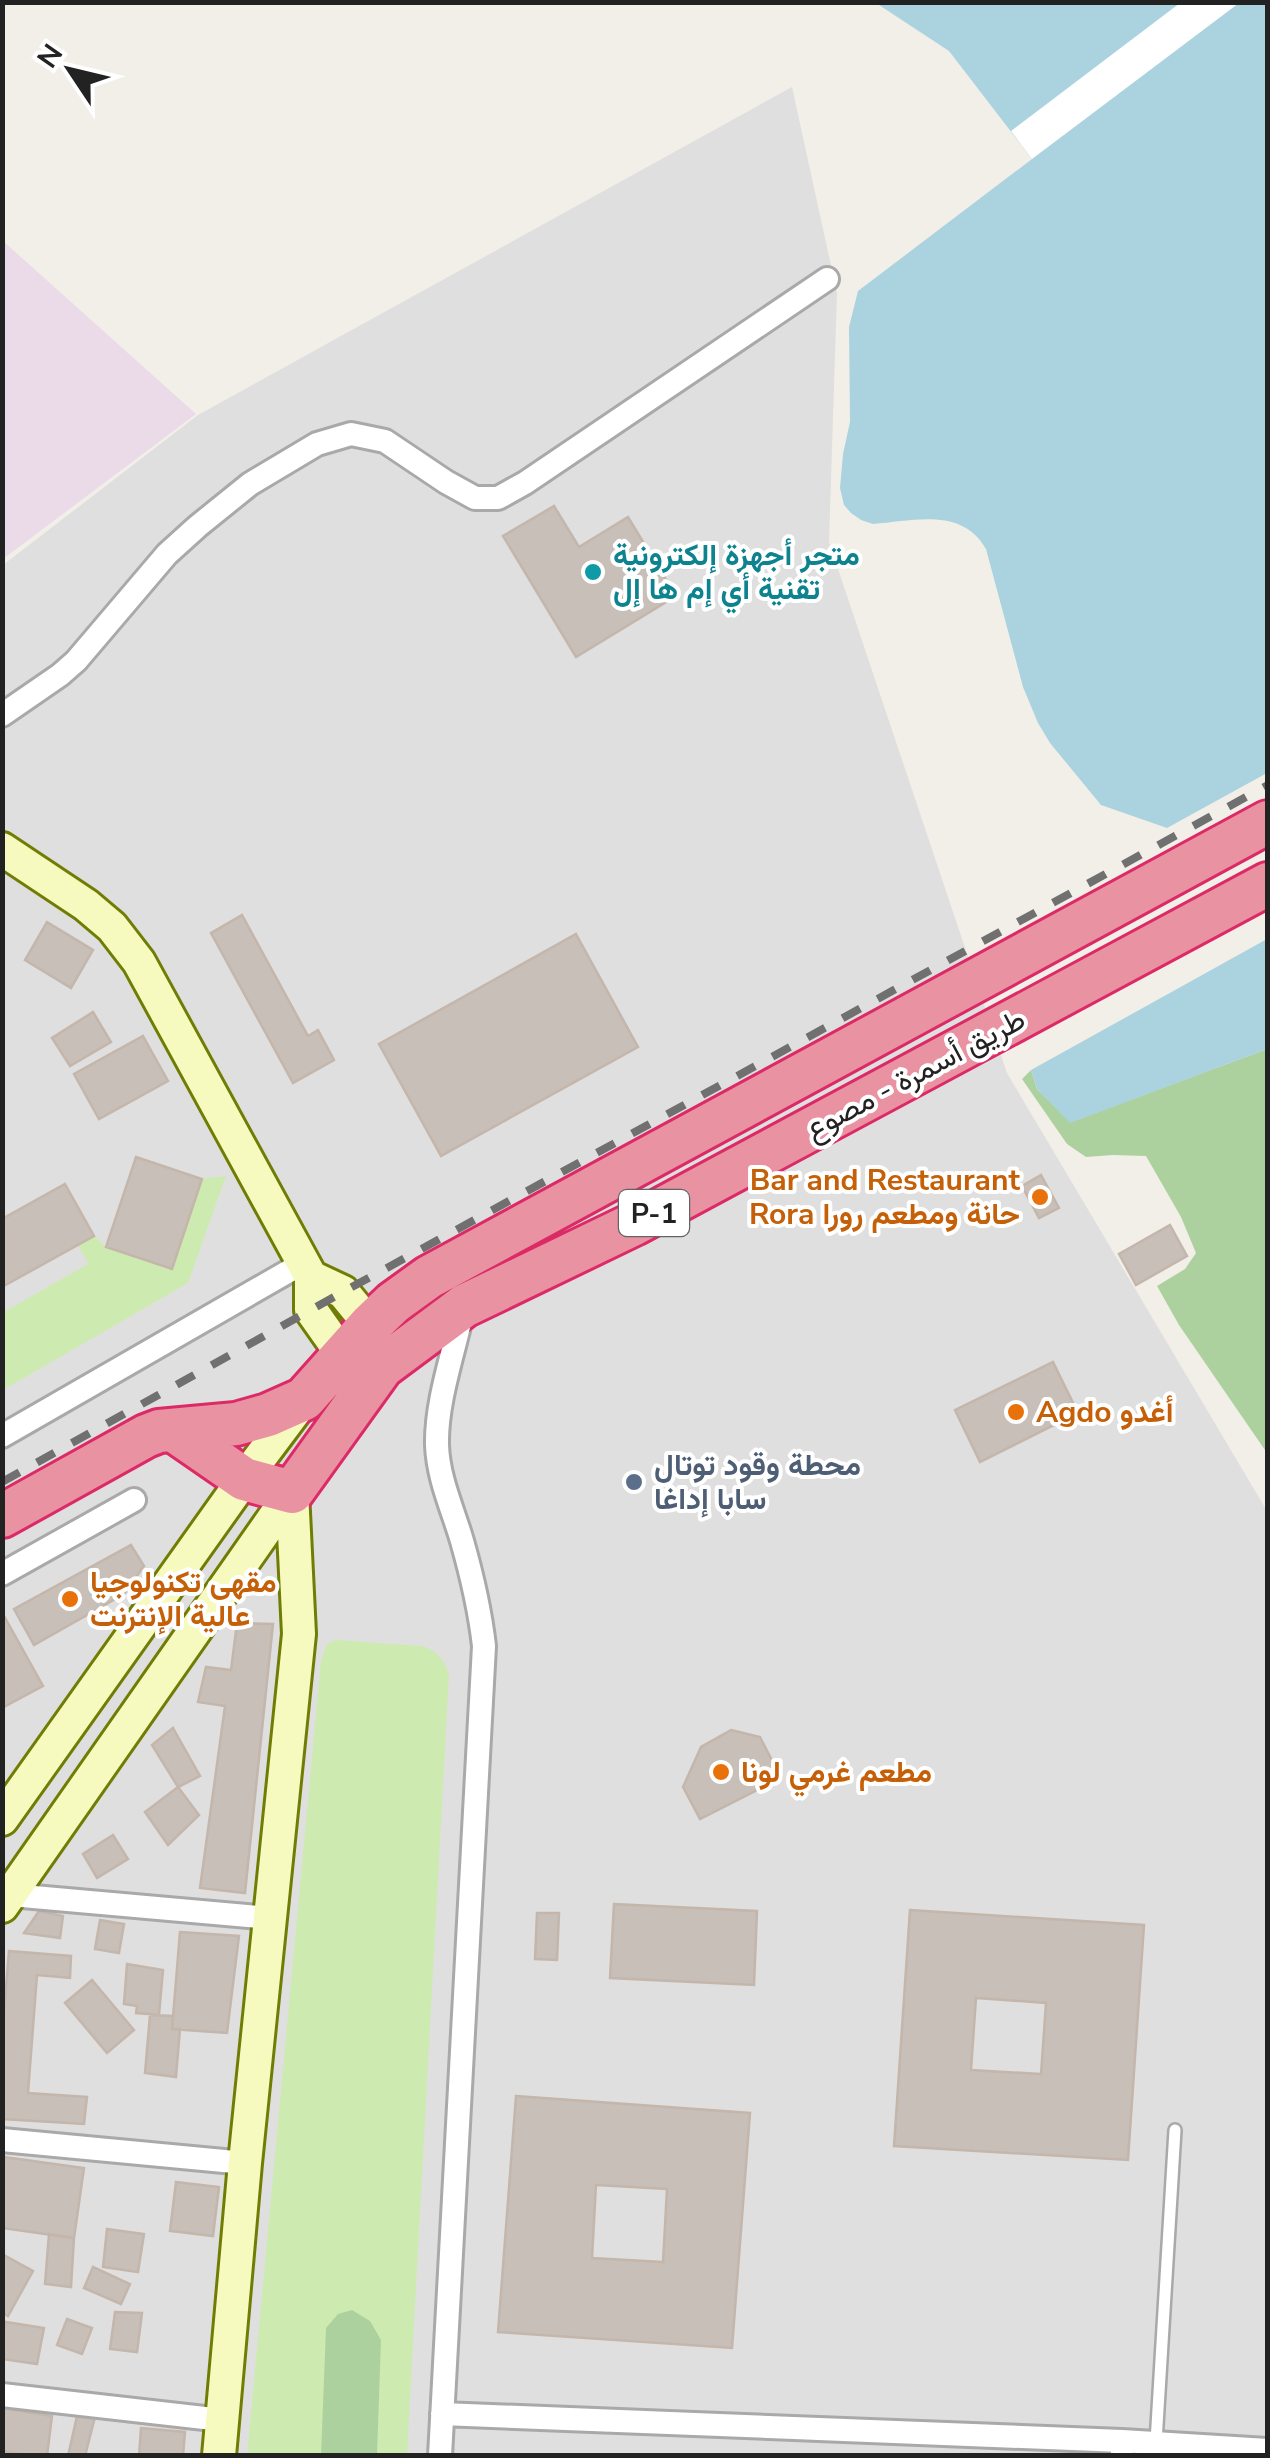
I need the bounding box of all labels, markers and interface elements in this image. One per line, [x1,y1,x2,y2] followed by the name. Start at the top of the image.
[20,20,120,120] north arrow
[29,37,72,76] text: N
[613,535,860,614] place label: متجر أجهزة إلكترونية تقنية أي إم ها إل
[582,561,604,583] marker: متجر أجهزة إلكترونية تقنية أي إم ها إل
[798,999,1033,1150] street label: طريق أسمرة - مصوع
[749,1160,1020,1235] place label: Bar and Restaurant Rora حانة ومطعم رورا
[1029,1186,1051,1208] marker: Bar and Restaurant Rora حانة ومطعم رورا
[619,1190,689,1236] road number: P-1
[1036,1392,1174,1433] place label: Agdo أغدو
[1005,1401,1027,1423] marker: Agdo أغدو
[654,1445,861,1520] place label: محطة وقود توتال سابا إداغا
[623,1471,645,1493] marker: محطة وقود توتال سابا إداغا
[90,1562,277,1637] place label: مقهى تكنولوجيا عالية الإنترنت
[59,1588,81,1610] marker: مقهى تكنولوجيا عالية الإنترنت
[741,1752,932,1797] place label: مطعم غرمي لونا
[710,1761,732,1783] marker: مطعم غرمي لونا

